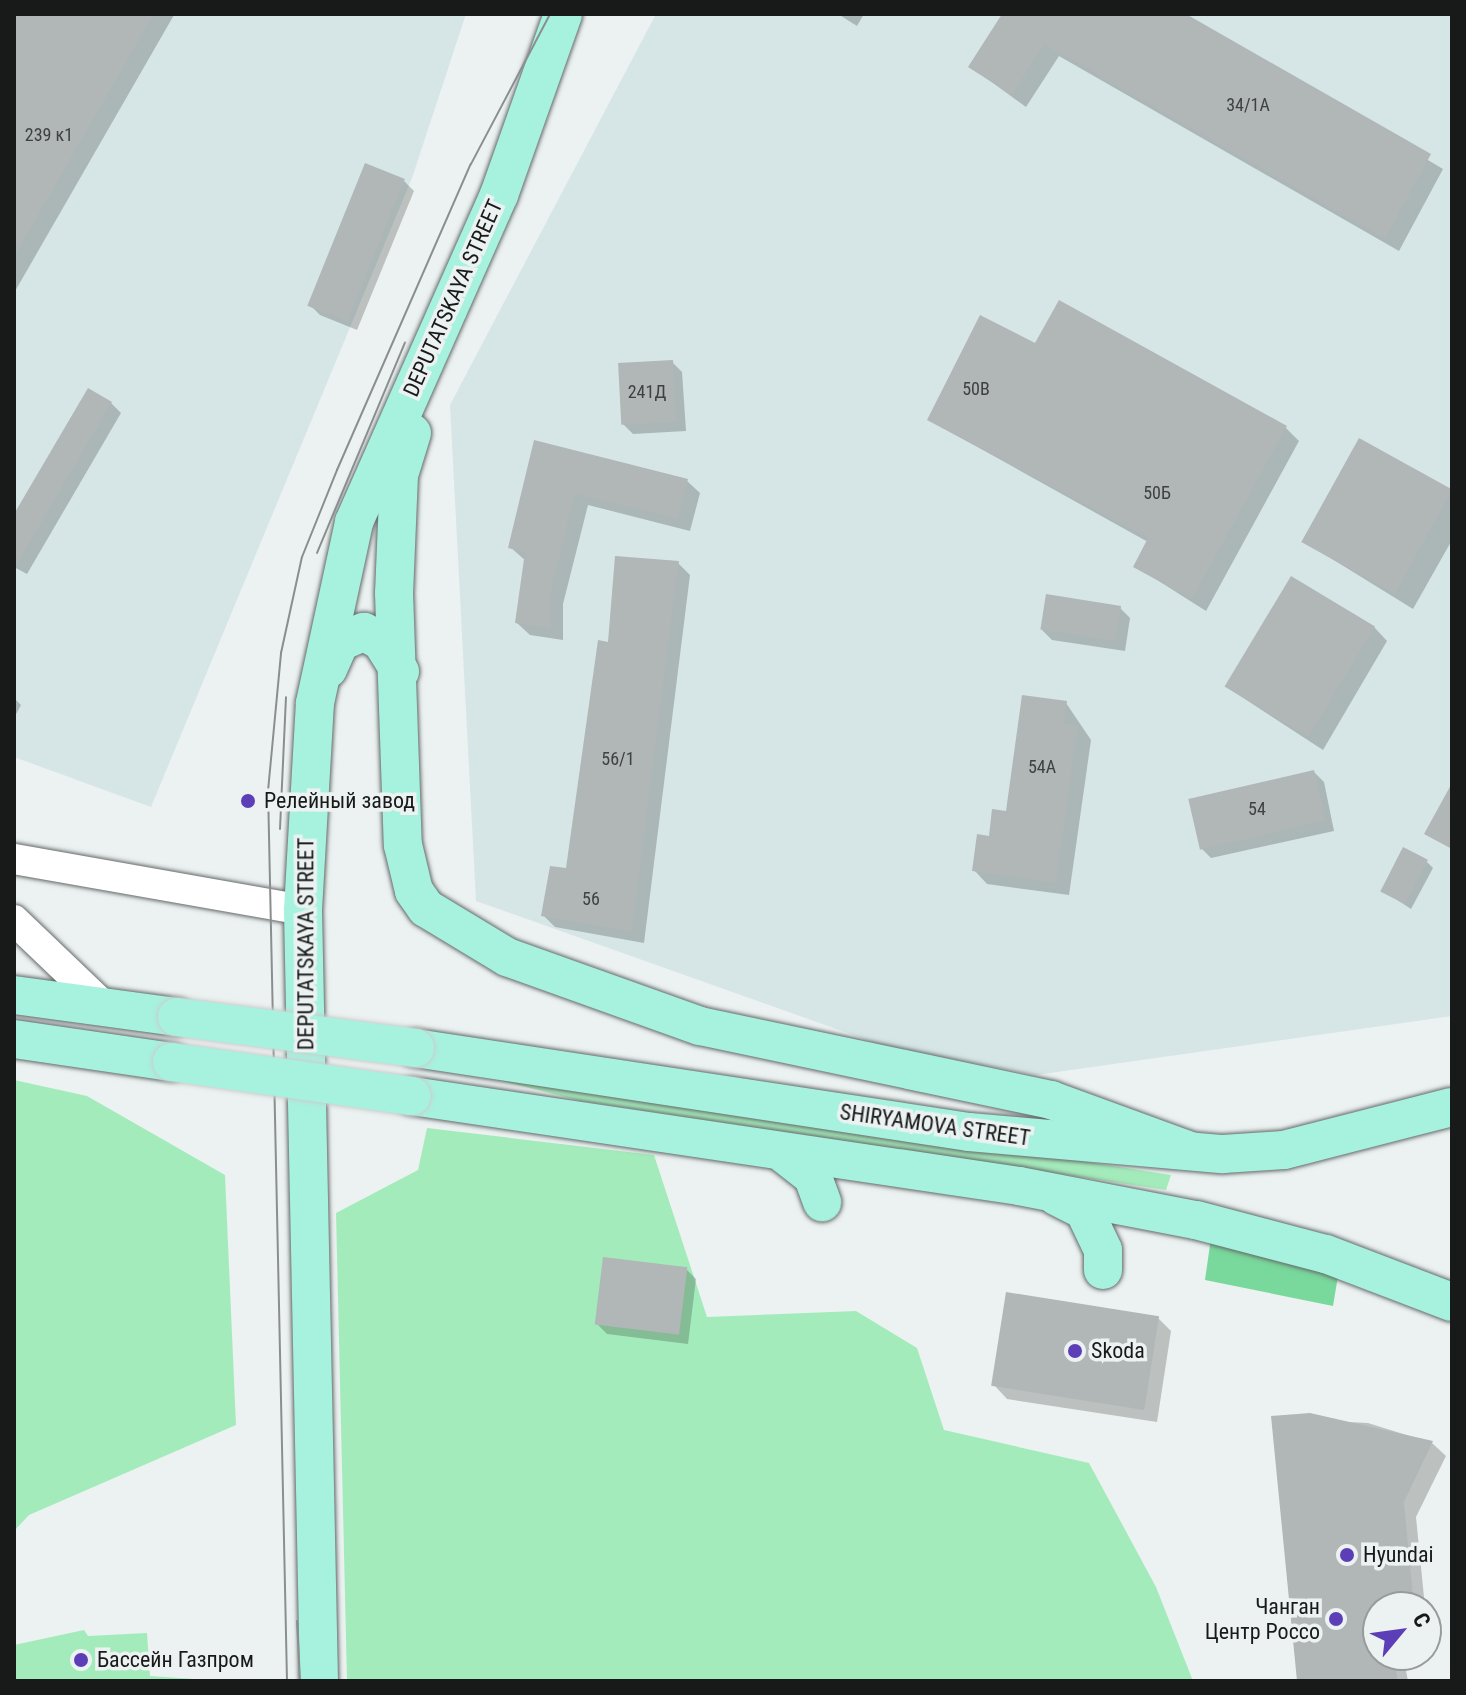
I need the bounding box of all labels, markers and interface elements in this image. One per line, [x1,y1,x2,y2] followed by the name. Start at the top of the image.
[1226,94,1270,116] house number: 34/1А
[25,124,73,146] house number: 239 к1
[398,195,508,401] street label: DEPUTATSKAYA STREET
[962,378,990,400] house number: 50В
[628,381,666,403] house number: 241Д
[1143,482,1171,504] house number: 50Б
[601,748,635,770] house number: 56/1
[1028,756,1056,778] house number: 54А
[264,788,415,814] place label: Релейный завод
[239,792,257,810] marker: Релейный завод
[1248,798,1266,820] house number: 54
[293,838,319,1050] street label: DEPUTATSKAYA STREET
[582,888,600,910] house number: 56
[838,1099,1032,1151] street label: SHIRYAMOVA STREET
[1091,1338,1145,1364] place label: Skoda
[1066,1342,1084,1360] marker: Skoda
[1363,1542,1434,1568] place label: Hyundai
[1338,1546,1356,1564] marker: Hyundai
[1362,1591,1442,1671] north arrow
[1205,1593,1320,1644] place label: Чанган Центр Россо
[1408,1609,1436,1632] text: С
[1327,1610,1345,1628] marker: Чанган Центр Россо
[97,1647,254,1673] place label: Бассейн Газпром
[72,1651,90,1669] marker: Бассейн Газпром

